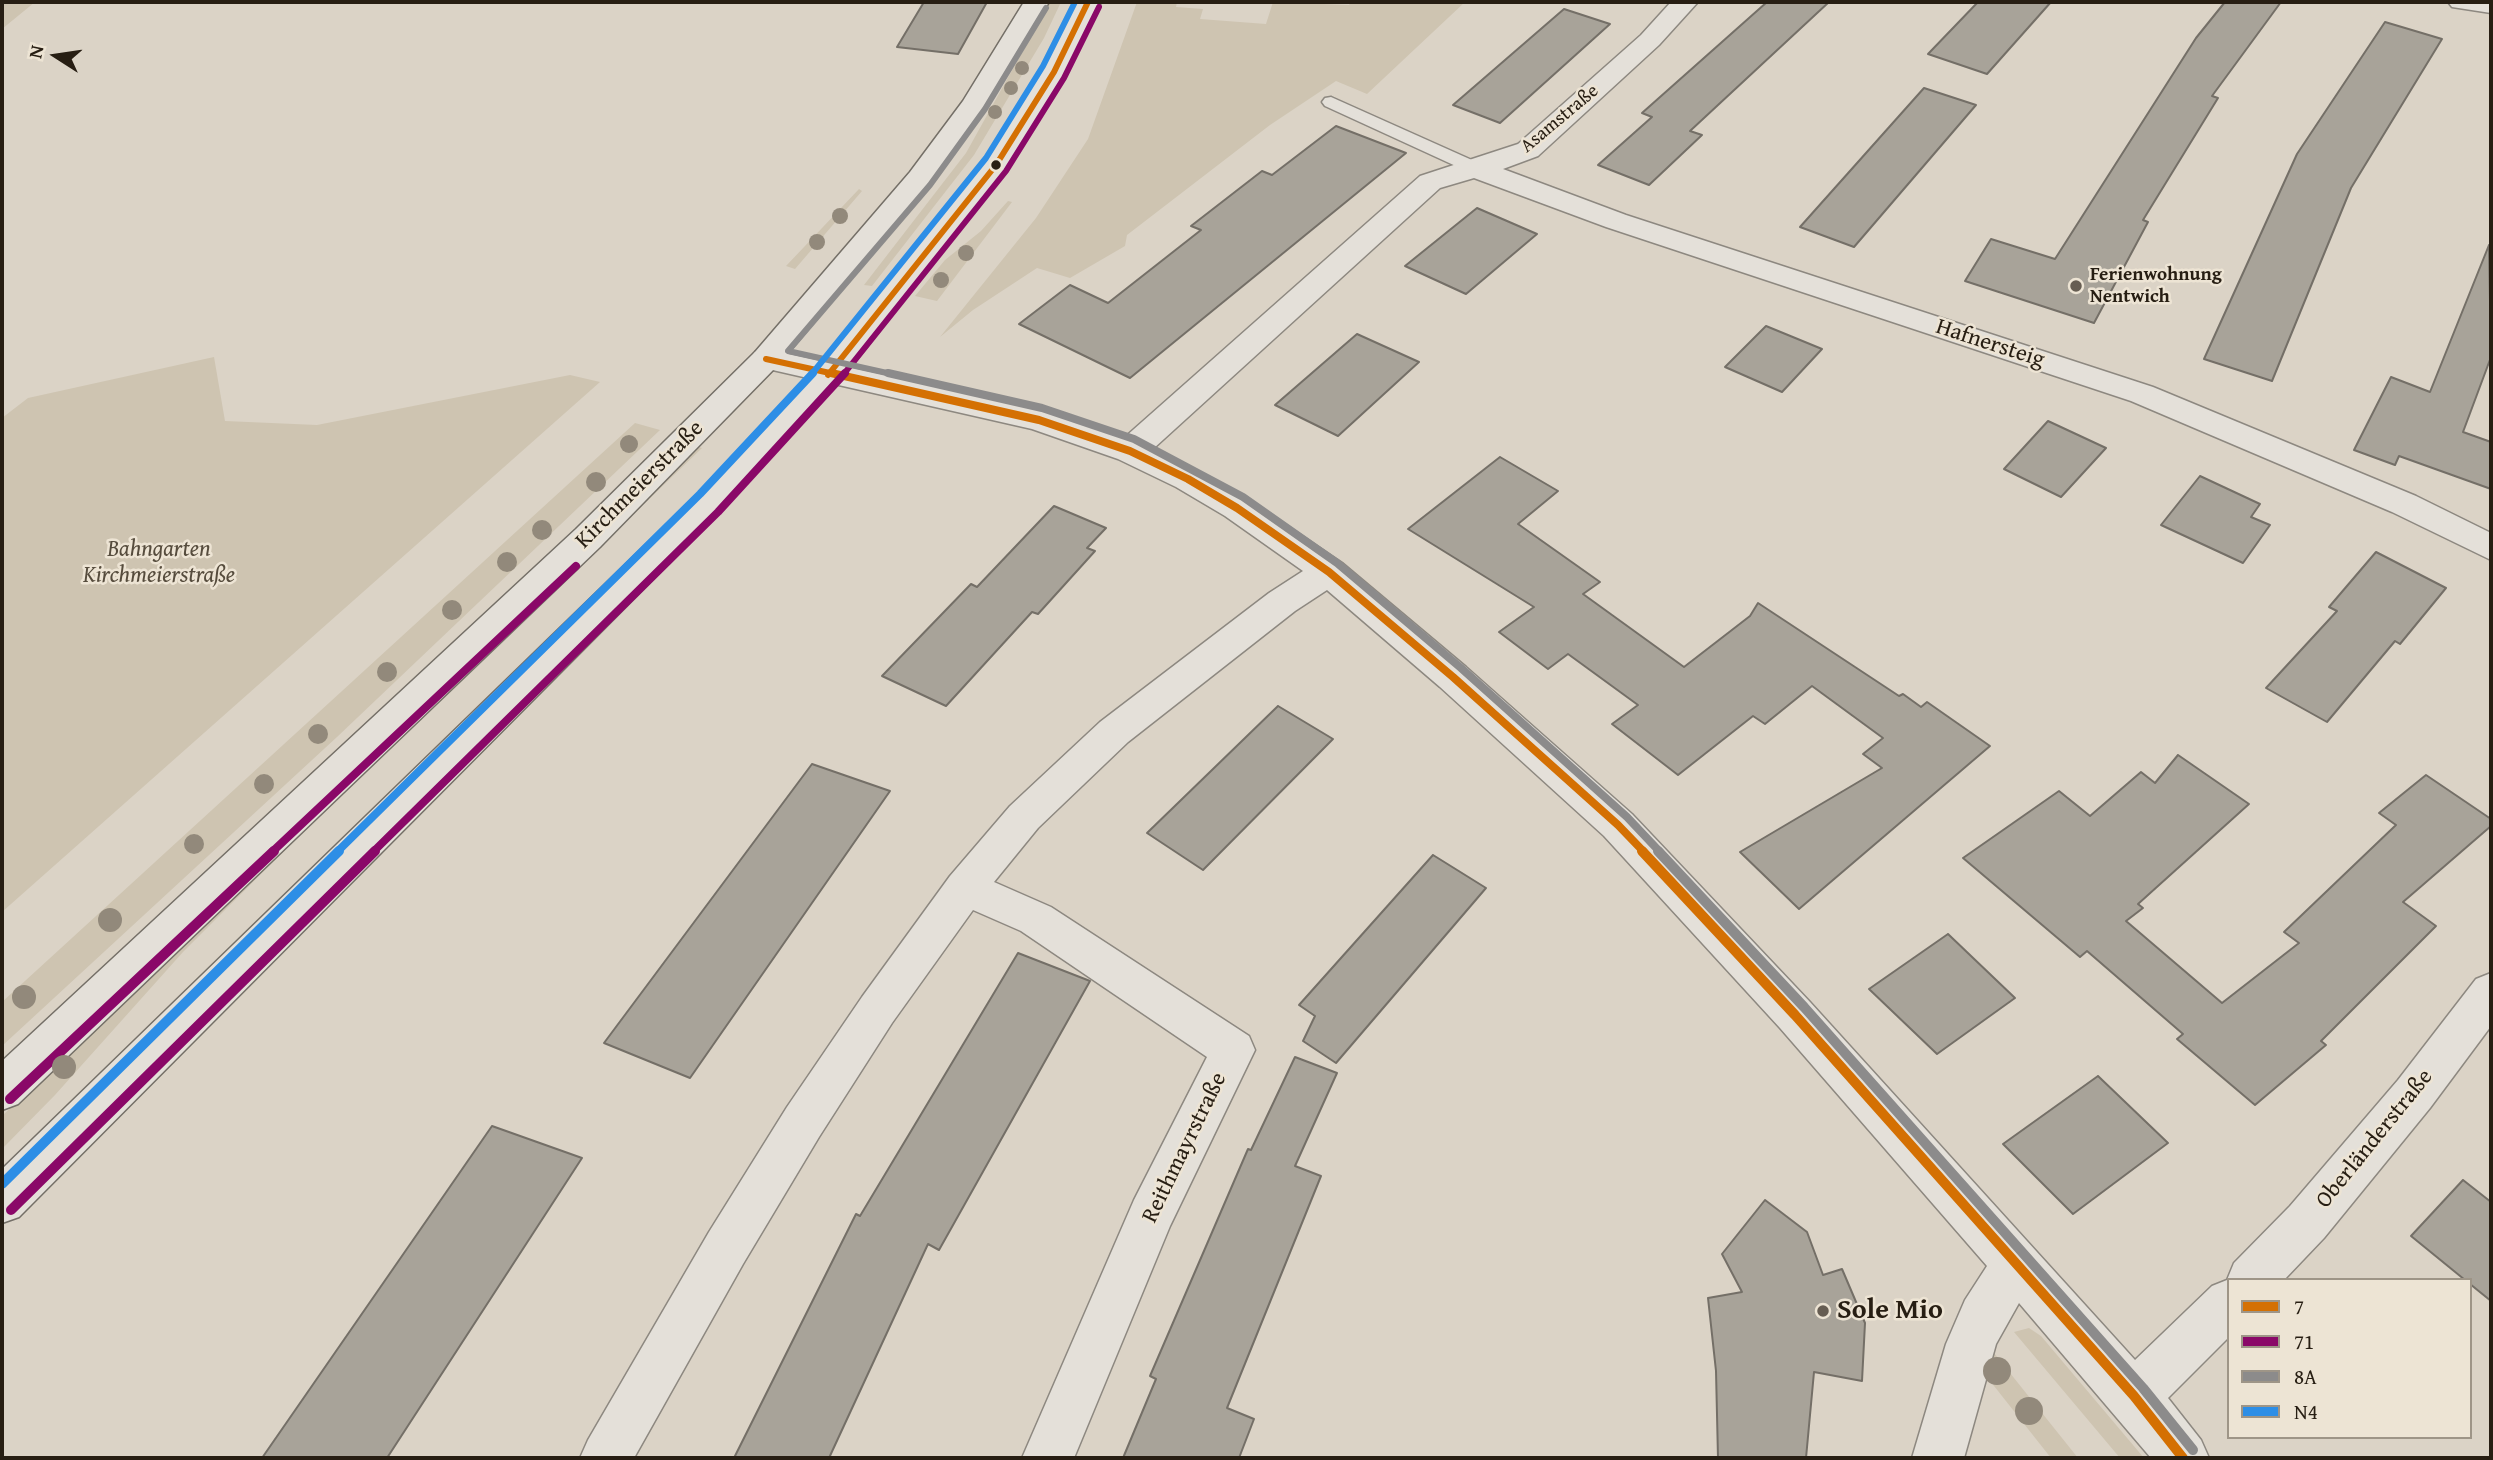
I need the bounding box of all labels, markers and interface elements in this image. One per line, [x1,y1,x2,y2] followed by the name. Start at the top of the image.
[21,21,91,91] north arrow
[20,43,50,61] text: N
[1516,80,1604,158] street label: Asamstraße
[989,158,1003,172] unlabelled marker
[2090,264,2222,308] place label: Ferienwohnung Nentwich
[2068,278,2084,294] marker: Ferienwohnung Nentwich
[1932,313,2048,375] street label: Hafnersteig
[570,415,710,555] street label: Kirchmeierstraße
[83,536,235,590] park label: Bahngarten Kirchmeierstraße
[2311,1064,2439,1214] street label: Oberländerstraße
[1137,1068,1233,1228] street label: Reithmayrstraße
[2227,1278,2472,1439] legend
[2294,1291,2304,1322] text: 7
[1837,1294,1943,1328] place label: Sole Mio
[1815,1303,1831,1319] marker: Sole Mio
[2294,1326,2314,1357] text: 71
[2294,1361,2317,1392] text: 8A
[2294,1396,2318,1427] text: N4

